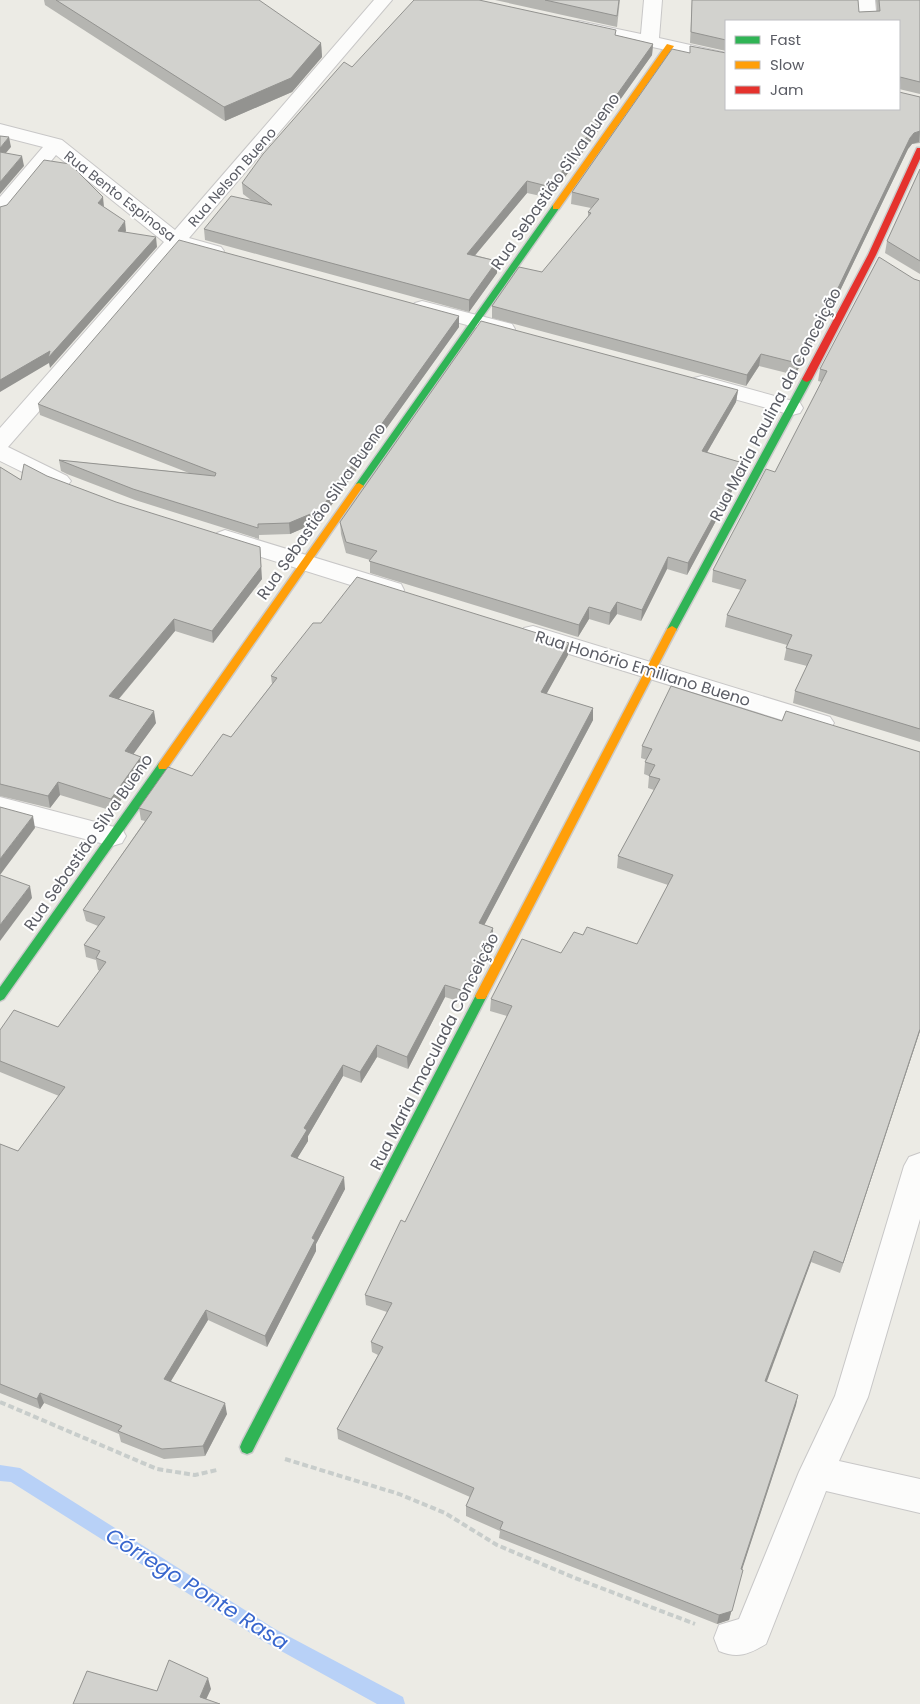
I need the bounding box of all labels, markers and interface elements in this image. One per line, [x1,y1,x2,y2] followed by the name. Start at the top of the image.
[725,20,900,110] legend
[770,29,801,50] text: Fast
[770,54,805,75] text: Slow
[770,79,804,100] text: Jam
[485,88,625,274] street label: Rua Sebastião Silva Bueno
[183,123,281,231] street label: Rua Nelson Bueno
[60,146,180,246] street label: Rua Bento Espinosa
[704,284,847,525] street label: Rua Maria Paulina da Conceição
[251,418,391,604] street label: Rua Sebastião Silva Bueno
[532,625,753,712] street label: Rua Honório Emiliano Bueno
[18,749,158,935] street label: Rua Sebastião Silva Bueno
[364,929,505,1174] street label: Rua Maria Imaculada Conceição
[100,1521,294,1657] water label: Córrego Ponte Rasa

